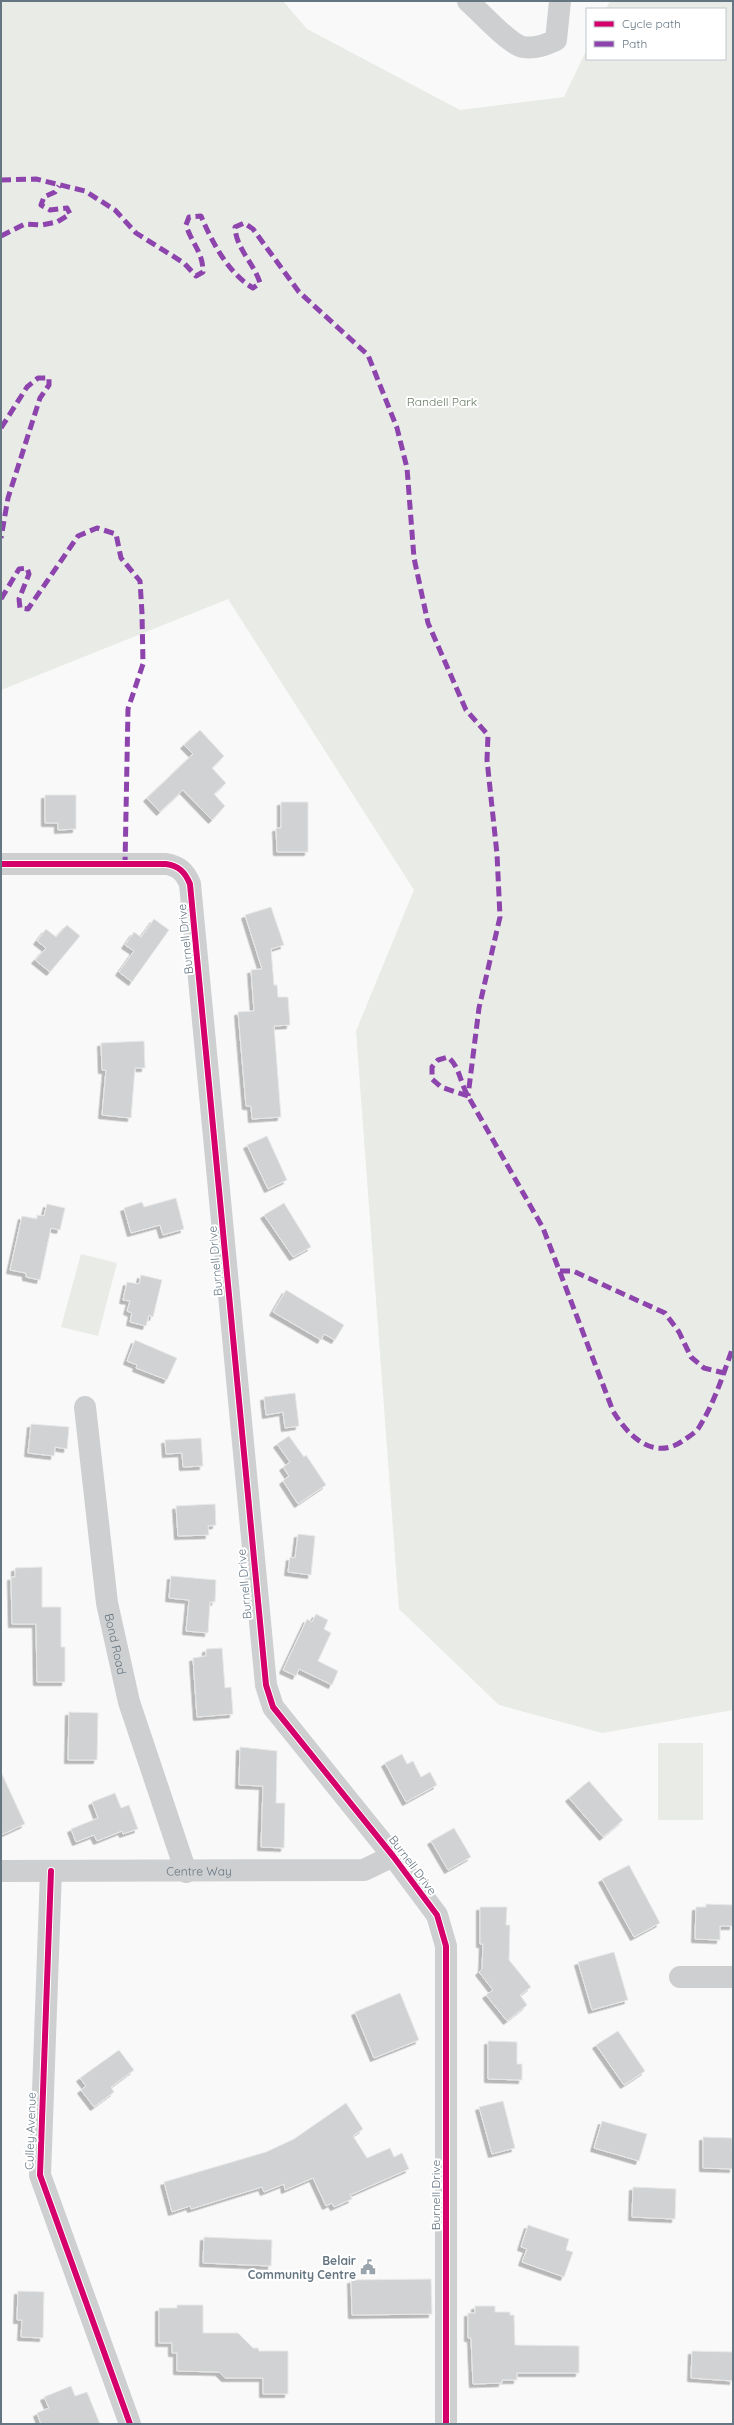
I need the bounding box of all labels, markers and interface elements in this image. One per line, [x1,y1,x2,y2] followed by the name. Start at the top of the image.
[586,8,726,60] legend
[622,16,681,31] text: Cycle path
[622,36,647,51] text: Path
[407,394,477,409] park label: Randell Park
[174,903,196,975] street label: Burnell Drive
[204,1225,226,1297] street label: Burnell Drive
[233,1548,255,1620] street label: Burnell Drive
[102,1612,130,1676] street label: Bond Road
[386,1832,440,1898] street label: Burnell Drive
[166,1863,232,1878] street label: Centre Way
[21,2092,39,2170] street label: Culley Avenue
[428,2159,443,2230] street label: Burnell Drive
[248,2253,356,2282] place label: Belair Community Centre
[359,2258,377,2276] public building icon: Belair Community Centre

